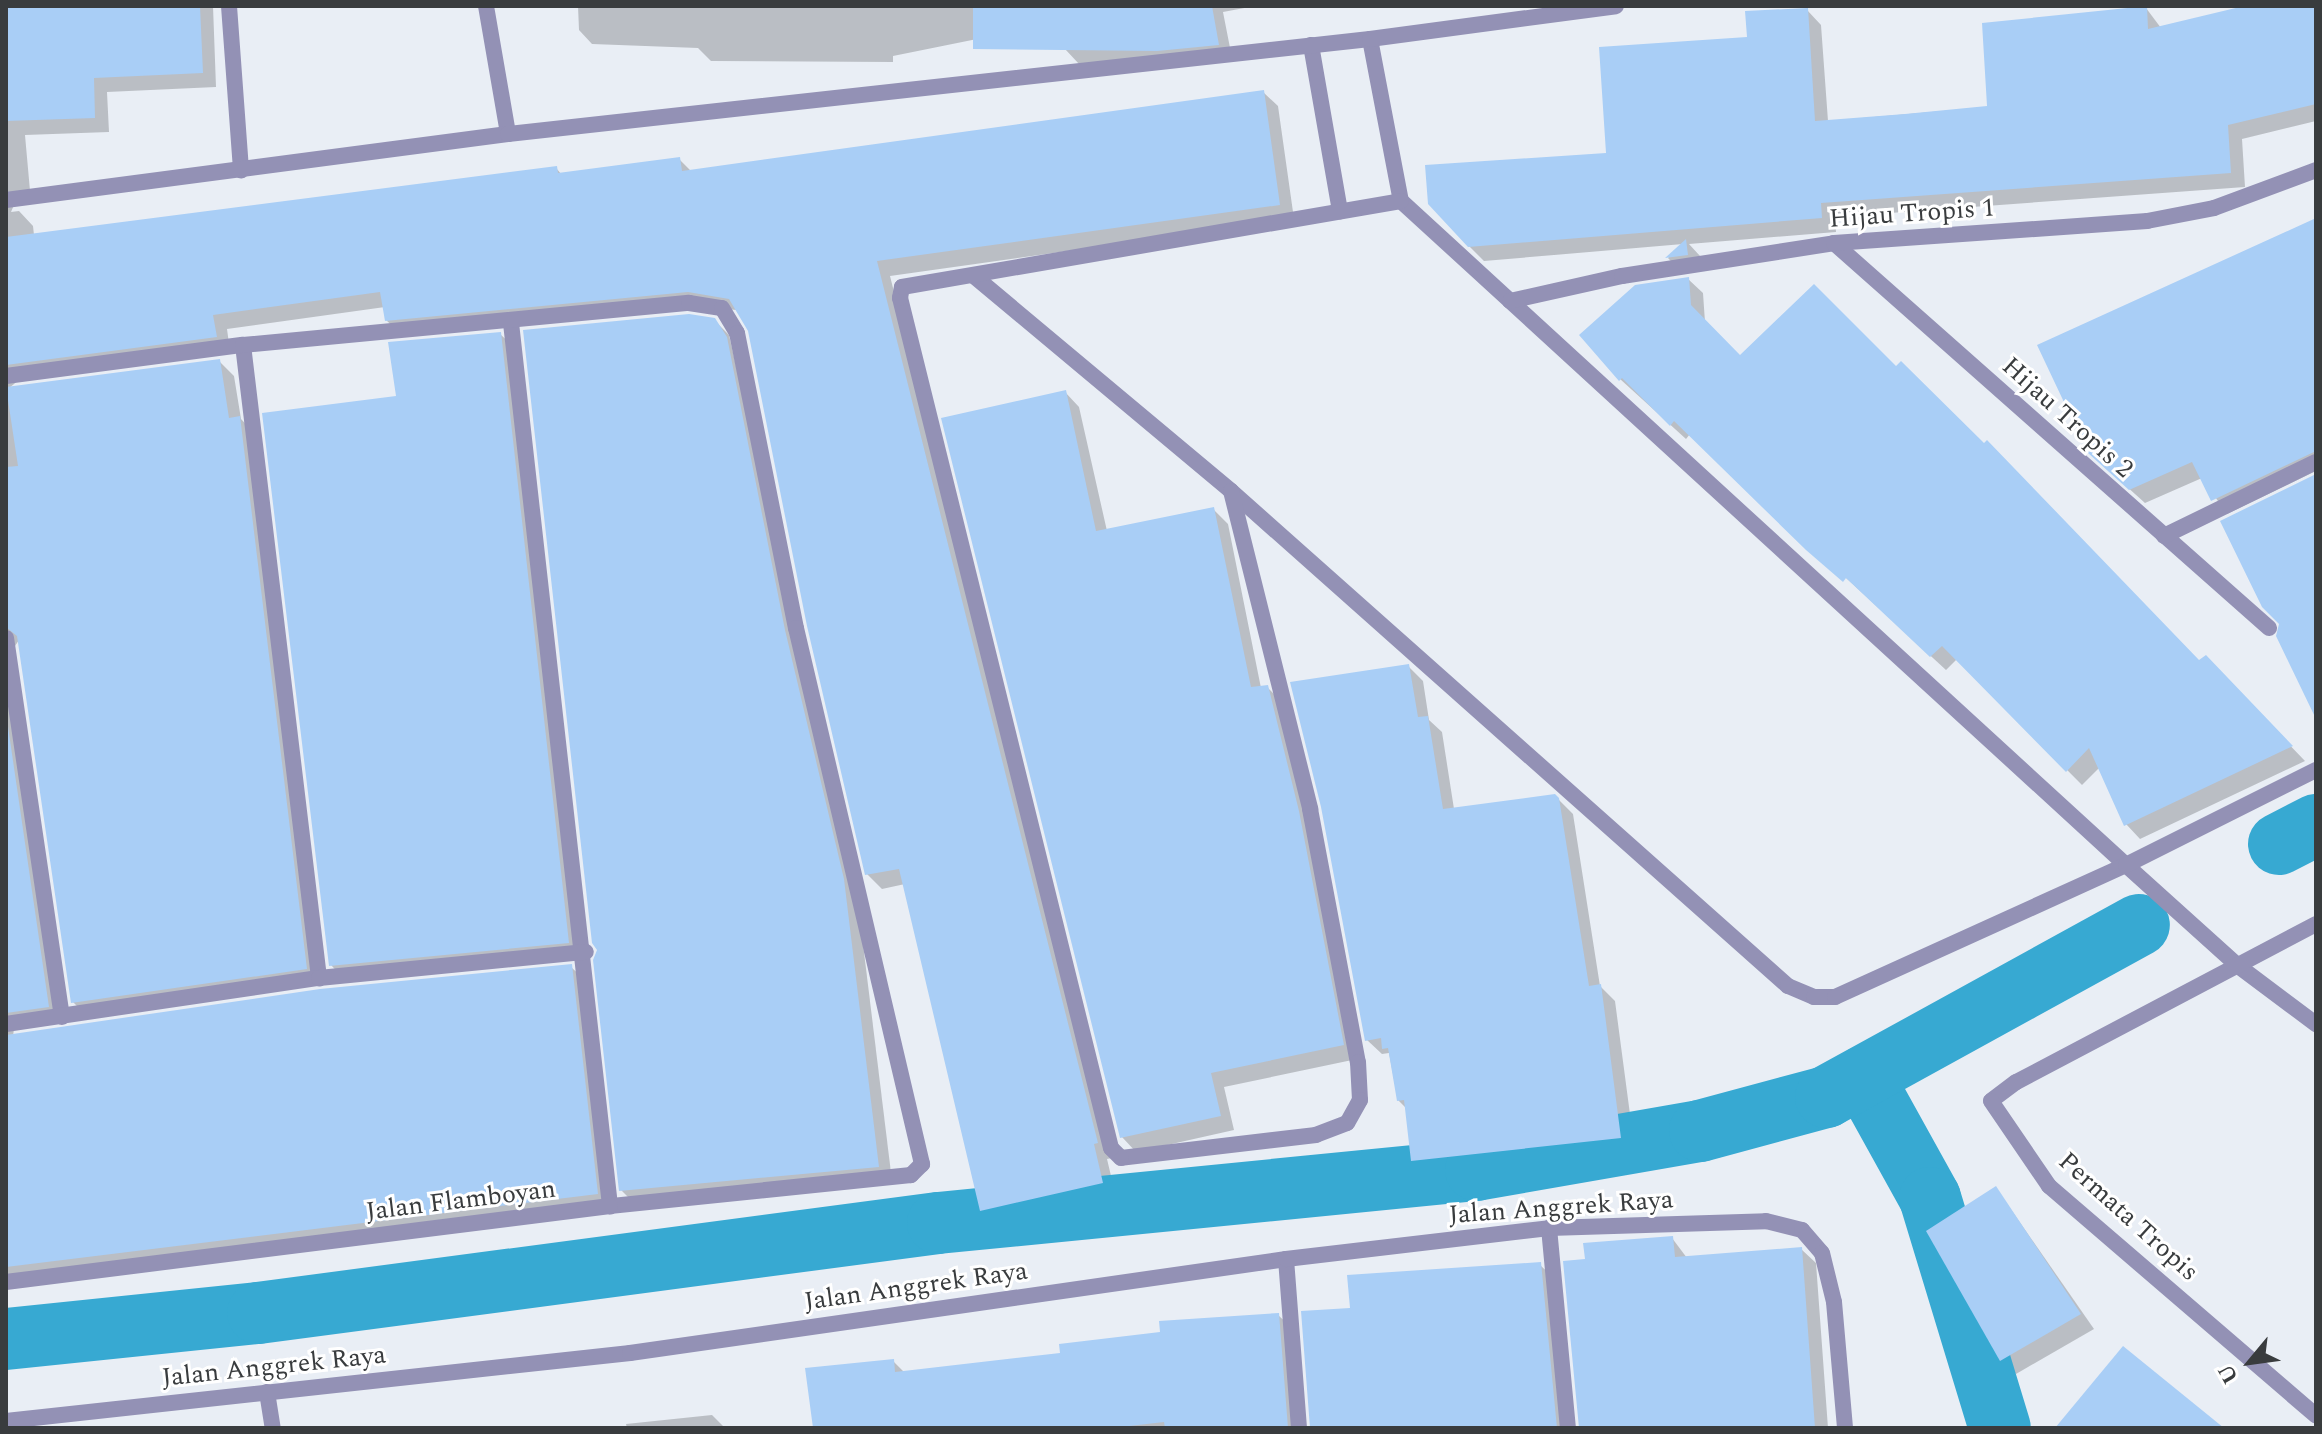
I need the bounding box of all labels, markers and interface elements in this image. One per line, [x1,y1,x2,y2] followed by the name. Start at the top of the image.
[1828,193,1996,235] street label: Hijau Tropis 1
[1995,351,2139,485] street label: Hijau Tropis 2
[2052,1146,2204,1288] street label: Permata Tropis
[364,1174,558,1228] street label: Jalan Flamboyan
[1448,1185,1674,1231] street label: Jalan Anggrek Raya
[802,1256,1030,1318] street label: Jalan Anggrek Raya
[2210,1322,2290,1402] north arrow
[160,1340,388,1394] street label: Jalan Anggrek Raya
[2210,1358,2247,1390] text: U

